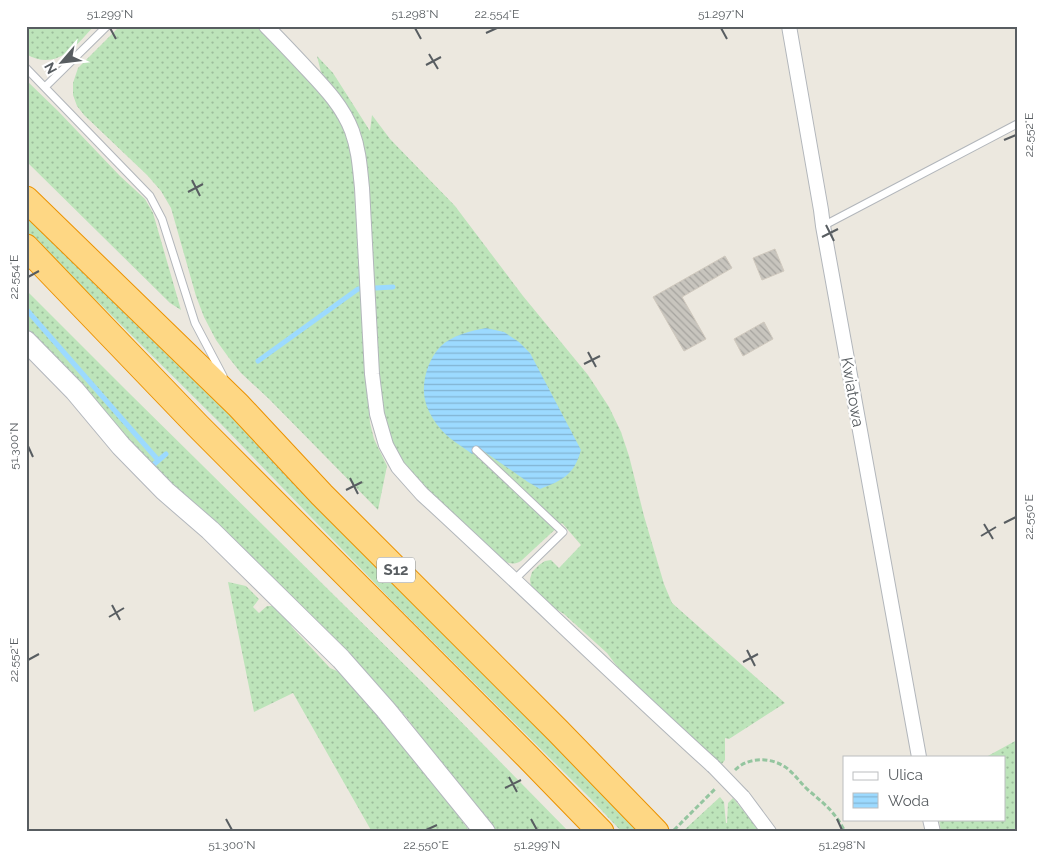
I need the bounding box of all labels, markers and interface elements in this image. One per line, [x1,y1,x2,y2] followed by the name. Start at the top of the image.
[87,7,133,21] text: 51.299°N
[392,7,438,21] text: 51.298°N
[475,7,519,21] text: 22.554°E
[698,7,744,21] text: 51.297°N
[38,38,88,88] north arrow
[41,60,60,77] text: N
[1022,113,1036,157] text: 22.552°E
[7,255,21,299] text: 22.554°E
[837,356,868,429] street label: Kwiatowa
[7,422,21,470] text: 51.300°N
[1022,494,1036,540] text: 22.550°E
[377,558,415,582] road number: S12
[7,638,21,682] text: 22.552°E
[843,756,1006,820] legend
[888,766,923,784] text: Ulica
[888,792,929,810] text: Woda
[208,838,256,852] text: 51.300°N
[403,838,449,852] text: 22.550°E
[514,838,560,852] text: 51.299°N
[819,838,865,852] text: 51.298°N

